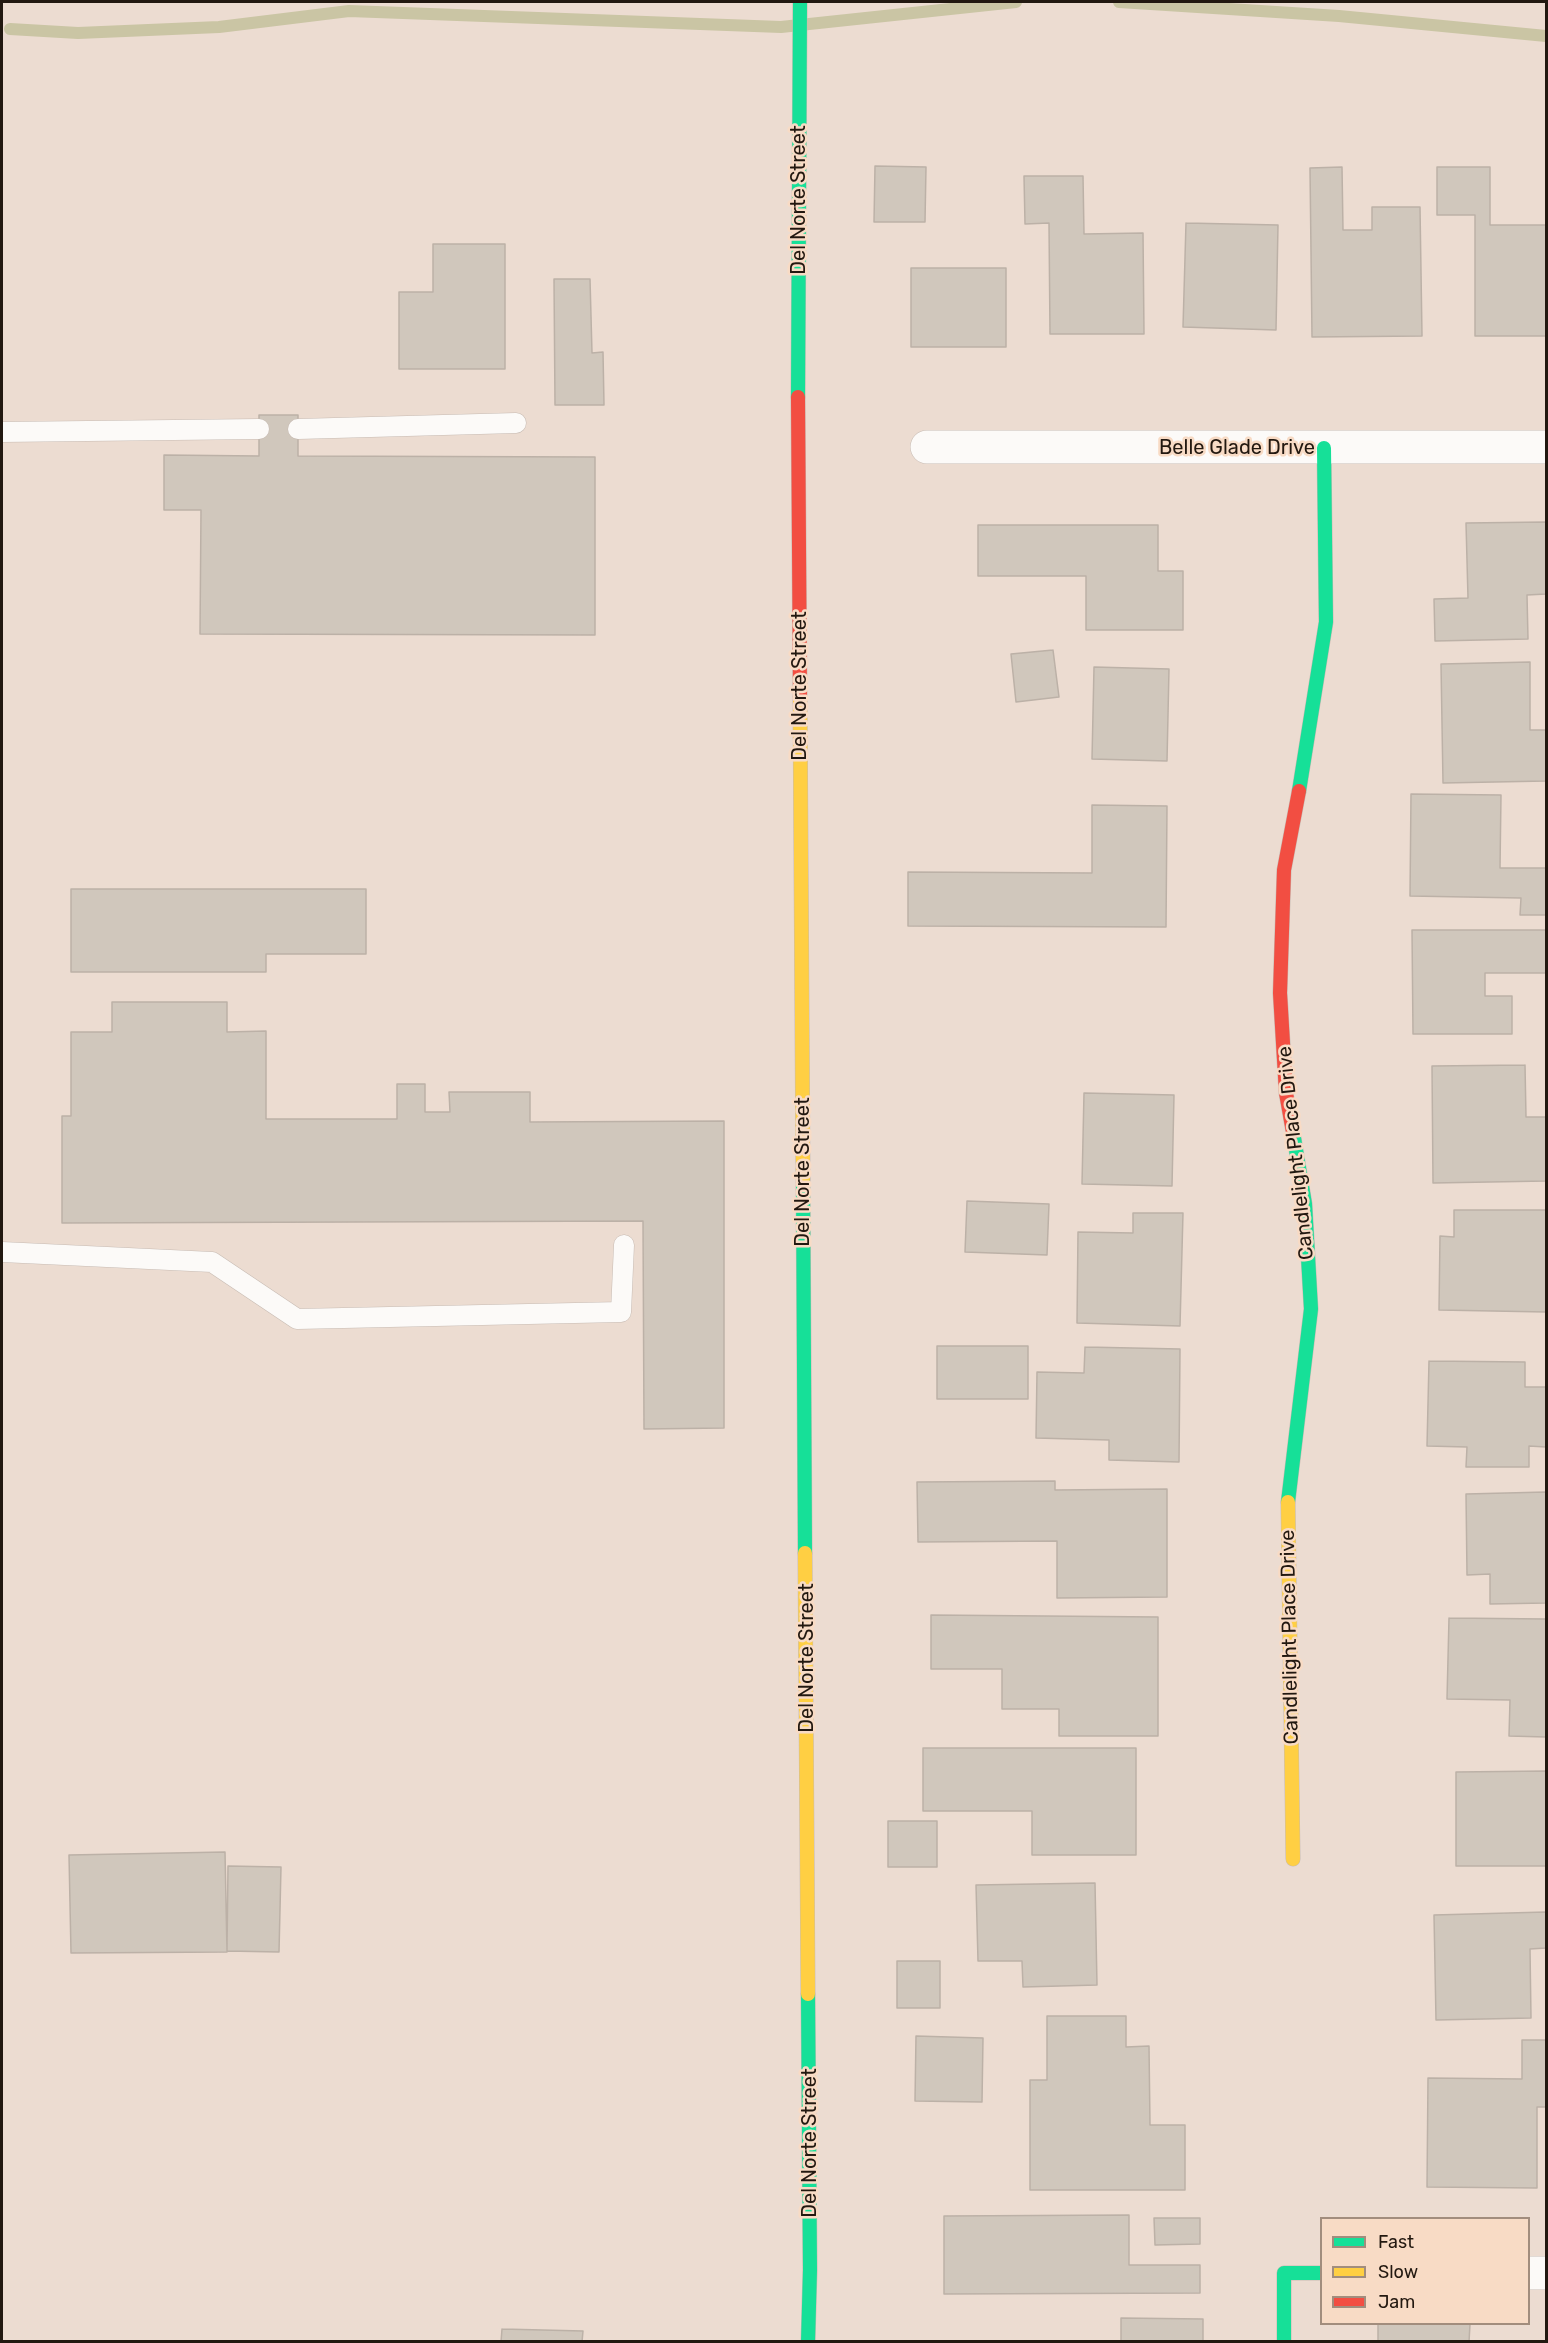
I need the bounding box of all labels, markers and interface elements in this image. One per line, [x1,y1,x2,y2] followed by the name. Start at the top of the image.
[787,125,811,275] street label: Del Norte Street
[1159,436,1315,460] street label: Belle Glade Drive
[788,611,812,761] street label: Del Norte Street
[1273,1045,1319,1261] street label: Candlelight Place Drive
[791,1097,815,1247] street label: Del Norte Street
[1276,1529,1304,1745] street label: Candlelight Place Drive
[795,1583,819,1733] street label: Del Norte Street
[798,2068,822,2218] street label: Del Norte Street
[1320,2217,1530,2325] legend
[1378,2231,1414,2253] text: Fast
[1378,2261,1418,2283] text: Slow
[1378,2291,1415,2313] text: Jam

